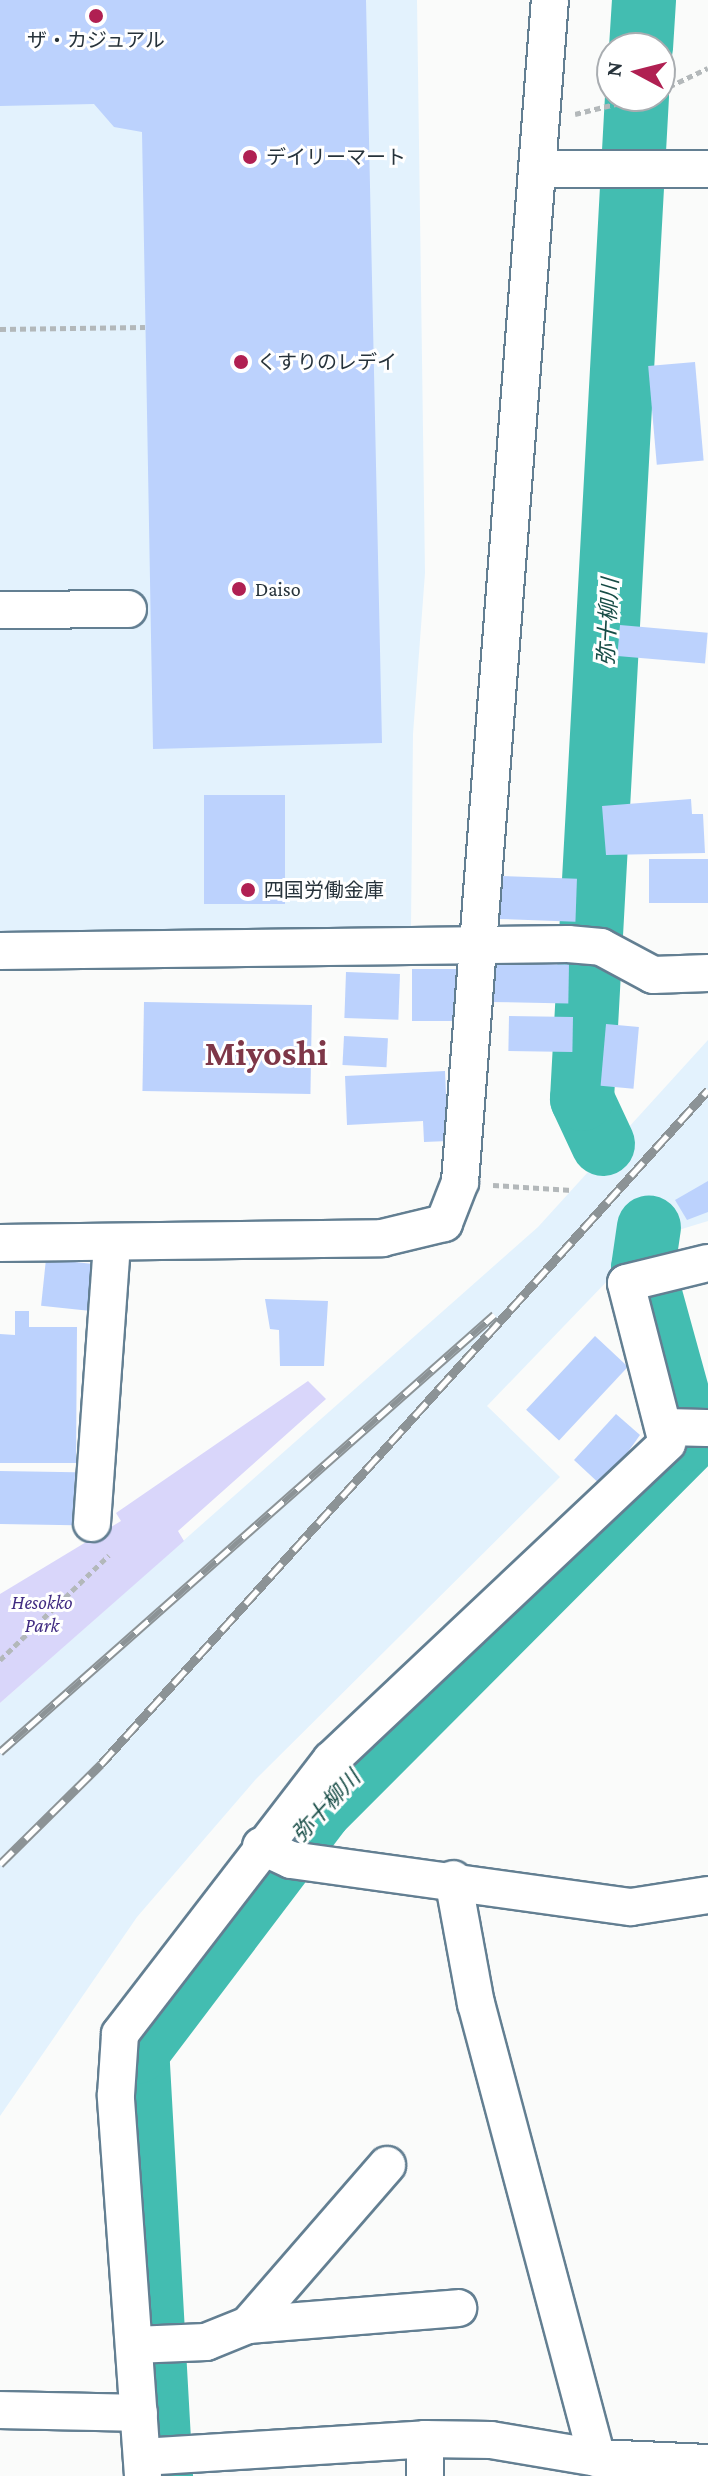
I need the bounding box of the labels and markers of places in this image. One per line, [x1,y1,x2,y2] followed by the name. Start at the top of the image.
[87,7,105,25] marker: ザ・カジュアル
[26,28,166,52] place label: ザ・カジュアル
[266,145,406,169] place label: デイリーマート
[241,148,259,166] marker: デイリーマート
[257,350,397,374] place label: くすりのレデイ
[232,353,250,371] marker: くすりのレデイ
[255,577,301,601] place label: Daiso
[230,580,248,598] marker: Daiso
[264,878,384,902] place label: 四国労働金庫
[239,881,257,899] marker: 四国労働金庫

